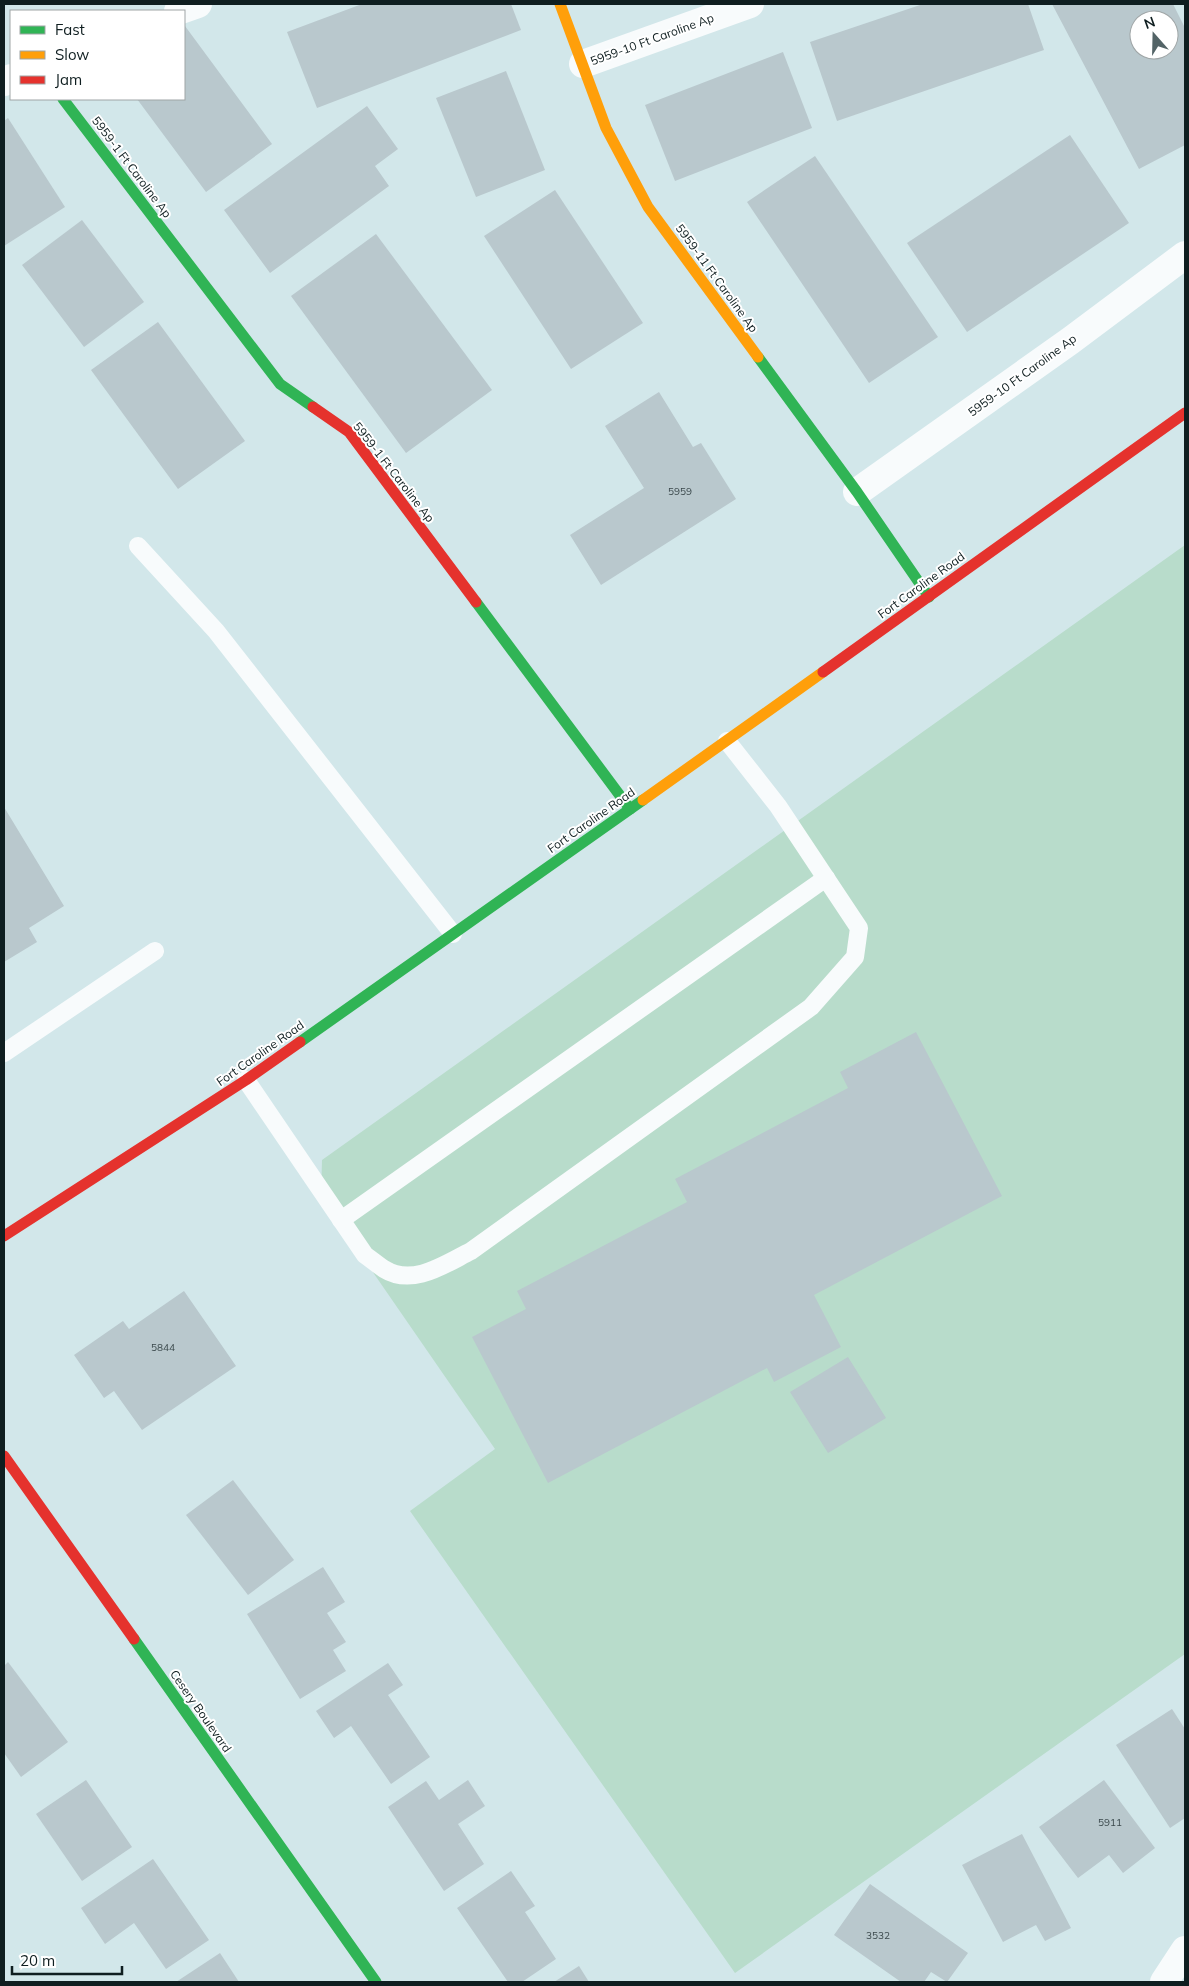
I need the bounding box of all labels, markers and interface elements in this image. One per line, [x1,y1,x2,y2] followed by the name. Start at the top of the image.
[10,10,185,100] legend
[588,10,716,68] street label: 5959-10 Ft Caroline Ap
[1129,10,1179,60] north arrow
[1142,13,1158,33] text: N
[55,20,85,39] text: Fast
[55,45,89,64] text: Slow
[55,70,82,89] text: Jam
[89,113,175,221] street label: 5959-1 Ft Caroline Ap
[673,221,761,335] street label: 5959-11 Ft Caroline Ap
[965,331,1079,419] street label: 5959-10 Ft Caroline Ap
[350,419,438,525] street label: 5959-1 Ft Caroline Ap
[668,485,692,498] house number: 5959
[875,549,967,621] street label: Fort Caroline Road
[544,784,638,856] street label: Fort Caroline Road
[213,1017,307,1089] street label: Fort Caroline Road
[151,1341,175,1354] house number: 5844
[167,1667,235,1755] street label: Cesery Boulevard
[1098,1816,1122,1829] house number: 5911
[866,1929,890,1942] house number: 3532
[12,1944,122,1976] scale bar
[20,1951,55,1970] text: 20 m

